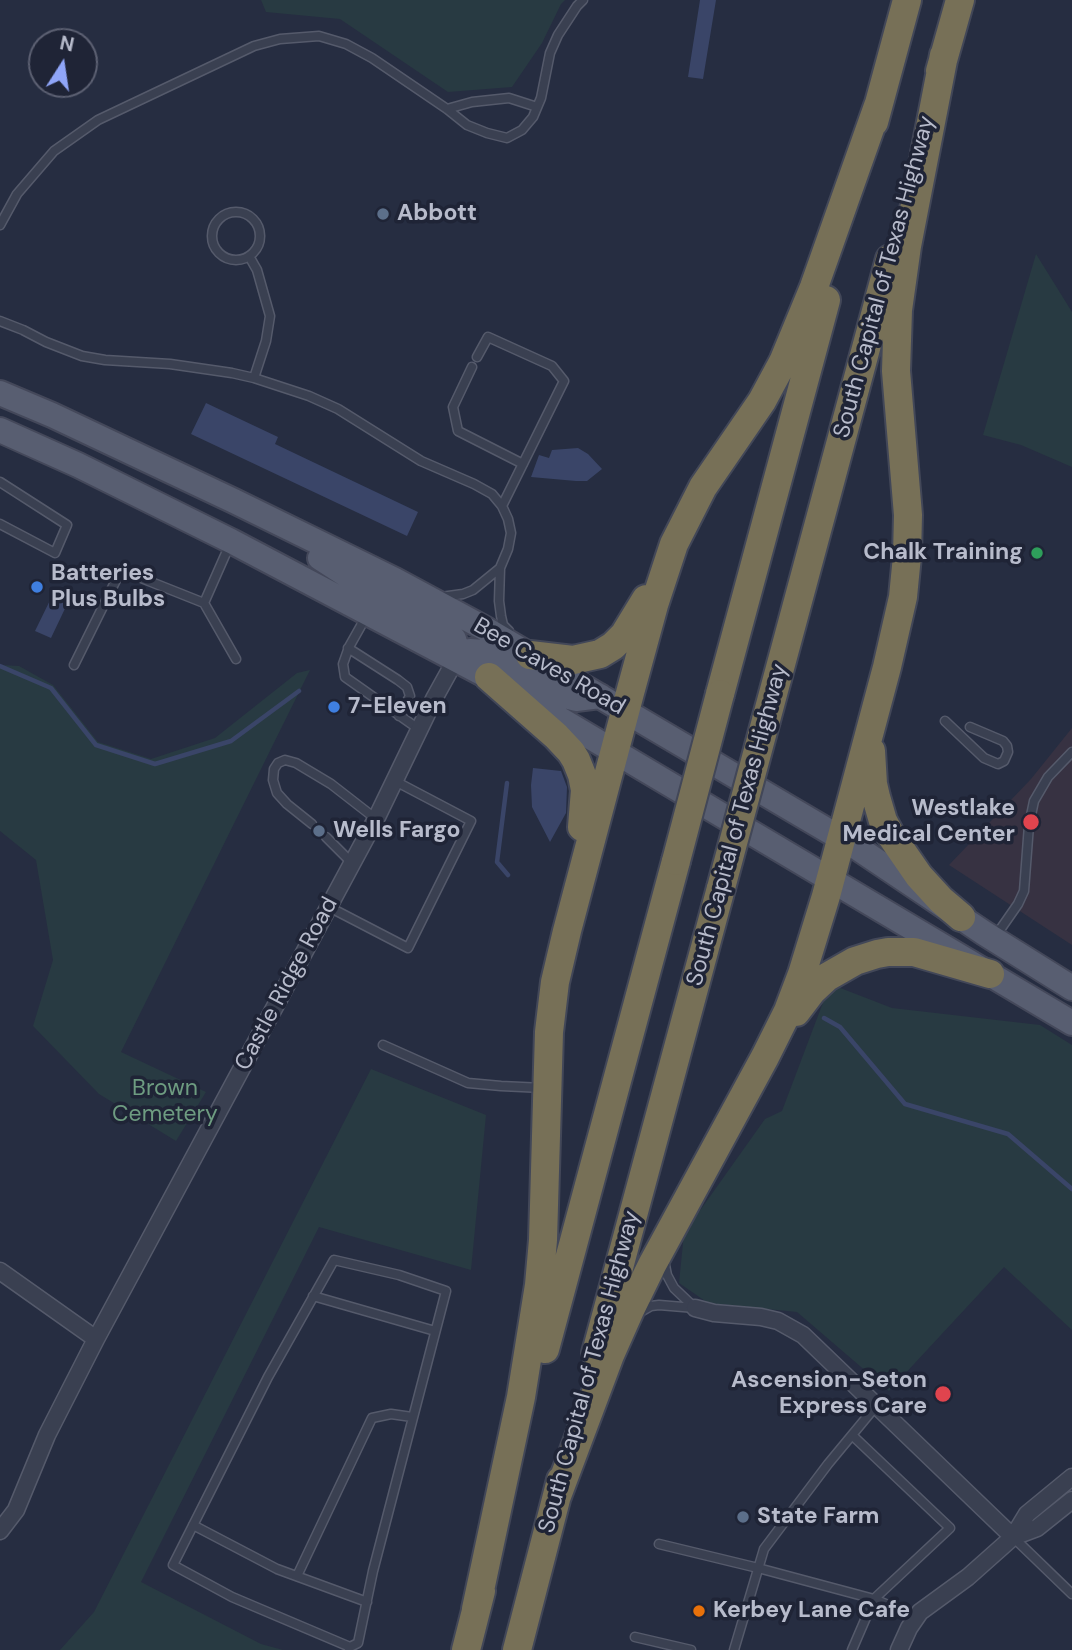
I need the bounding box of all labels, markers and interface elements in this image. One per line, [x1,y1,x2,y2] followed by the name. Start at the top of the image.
[28,28,98,98] north arrow
[58,30,76,58] text: N
[829,113,941,441] street label: South Capital of Texas Highway
[397,200,477,228] place label: Abbott
[375,206,391,222] marker: Abbott
[863,539,1023,567] place label: Chalk Training
[1029,545,1045,561] marker: Chalk Training
[51,560,165,614] place label: Batteries Plus Bulbs
[29,579,45,595] marker: Batteries Plus Bulbs
[468,612,630,722] street label: Bee Caves Road
[682,661,794,989] street label: South Capital of Texas Highway
[348,693,447,721] place label: 7-Eleven
[326,699,342,715] marker: 7-Eleven
[842,795,1015,849] place label: Westlake Medical Center
[1021,812,1041,832] marker: Westlake Medical Center
[333,817,461,845] place label: Wells Fargo
[311,823,327,839] marker: Wells Fargo
[230,893,344,1075] street label: Castle Ridge Road
[112,1075,218,1129] park label: Brown Cemetery
[534,1208,646,1536] street label: South Capital of Texas Highway
[731,1367,927,1421] place label: Ascension-Seton Express Care
[933,1384,953,1404] marker: Ascension-Seton Express Care
[757,1503,879,1531] place label: State Farm
[735,1509,751,1525] marker: State Farm
[713,1597,910,1625] place label: Kerbey Lane Cafe
[691,1603,707,1619] marker: Kerbey Lane Cafe

